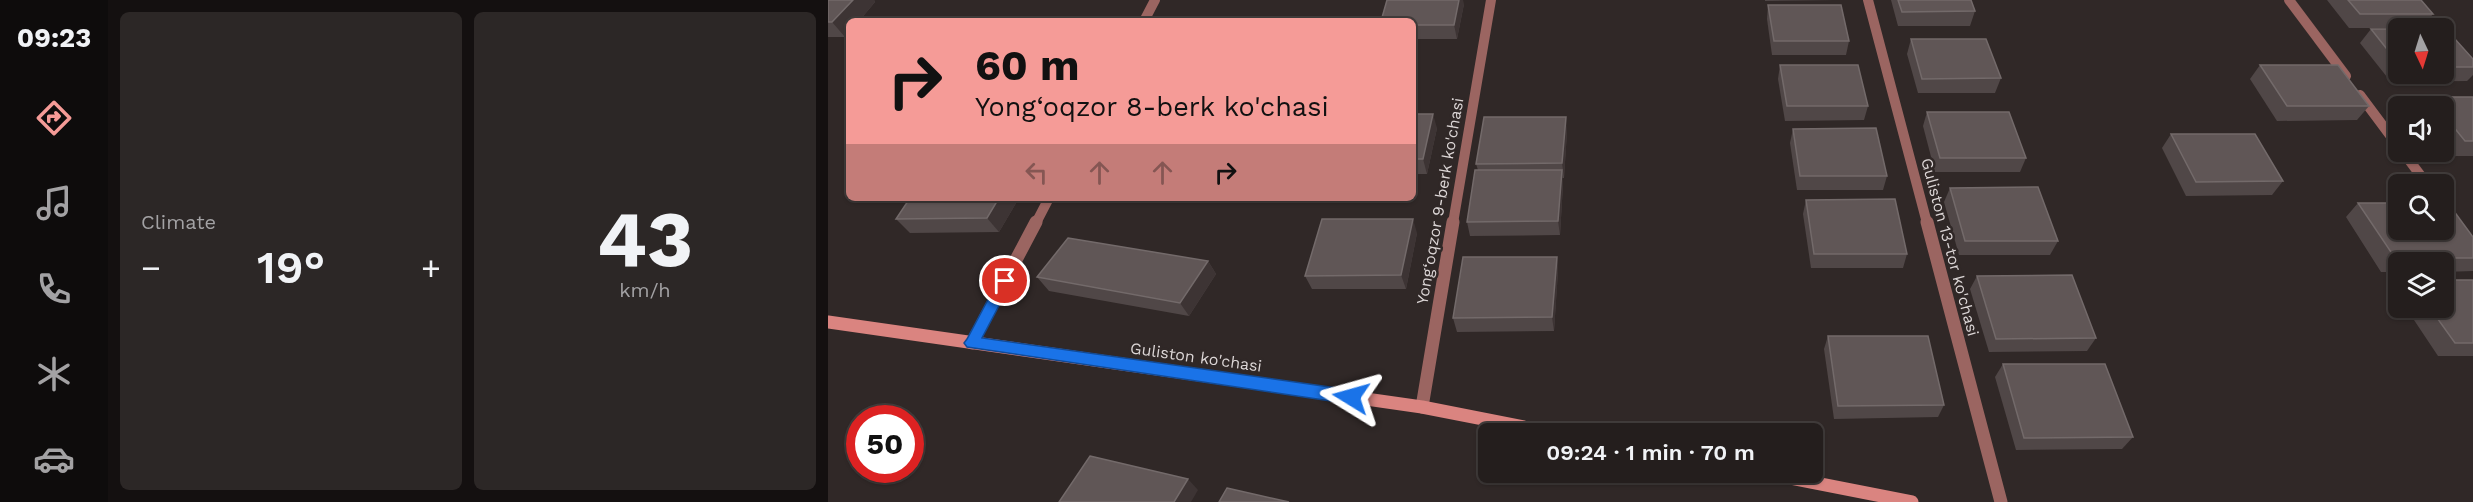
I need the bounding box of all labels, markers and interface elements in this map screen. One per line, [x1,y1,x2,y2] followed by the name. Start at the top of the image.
[2388,18,2454,84] north arrow
[2388,18,2454,318] map controls
[17,22,91,54] text: 09:23
[975,41,1079,90] text: 60 m
[876,42,954,120] icon: right
[975,91,1329,123] text: Yong‘oqzor 8-berk ko'chasi
[1412,96,1468,306] street label: Yong‘oqzor 9-berk ko'chasi
[2388,96,2454,162] button: sound
[33,97,75,139] icon: directions
[1020,156,1053,189] icon: left
[1083,156,1116,189] icon: ahead
[1146,156,1179,189] icon: ahead
[1209,156,1242,189] icon: right
[1917,156,1983,338] street label: Guliston 13-tor ko'chasi
[2388,174,2454,240] button: search
[33,182,75,224] icon: music
[597,193,693,285] text: 43
[141,210,216,234] text: Climate
[257,241,325,294] text: 19°
[141,248,161,287] text: −
[421,248,441,287] text: +
[2388,252,2454,318] button: layers
[979,255,1030,306] pin
[988,264,1021,297] icon: arrive
[33,268,75,310] icon: phone
[619,278,671,302] text: km/h
[1129,338,1263,376] street label: Guliston ko'chasi
[33,353,75,395] icon: climate
[1319,365,1383,429] position arrow
[846,405,924,483] speed limit sign: 50
[33,438,75,480] icon: car
[1546,440,1755,465] text: 09:24 · 1 min · 70 m

